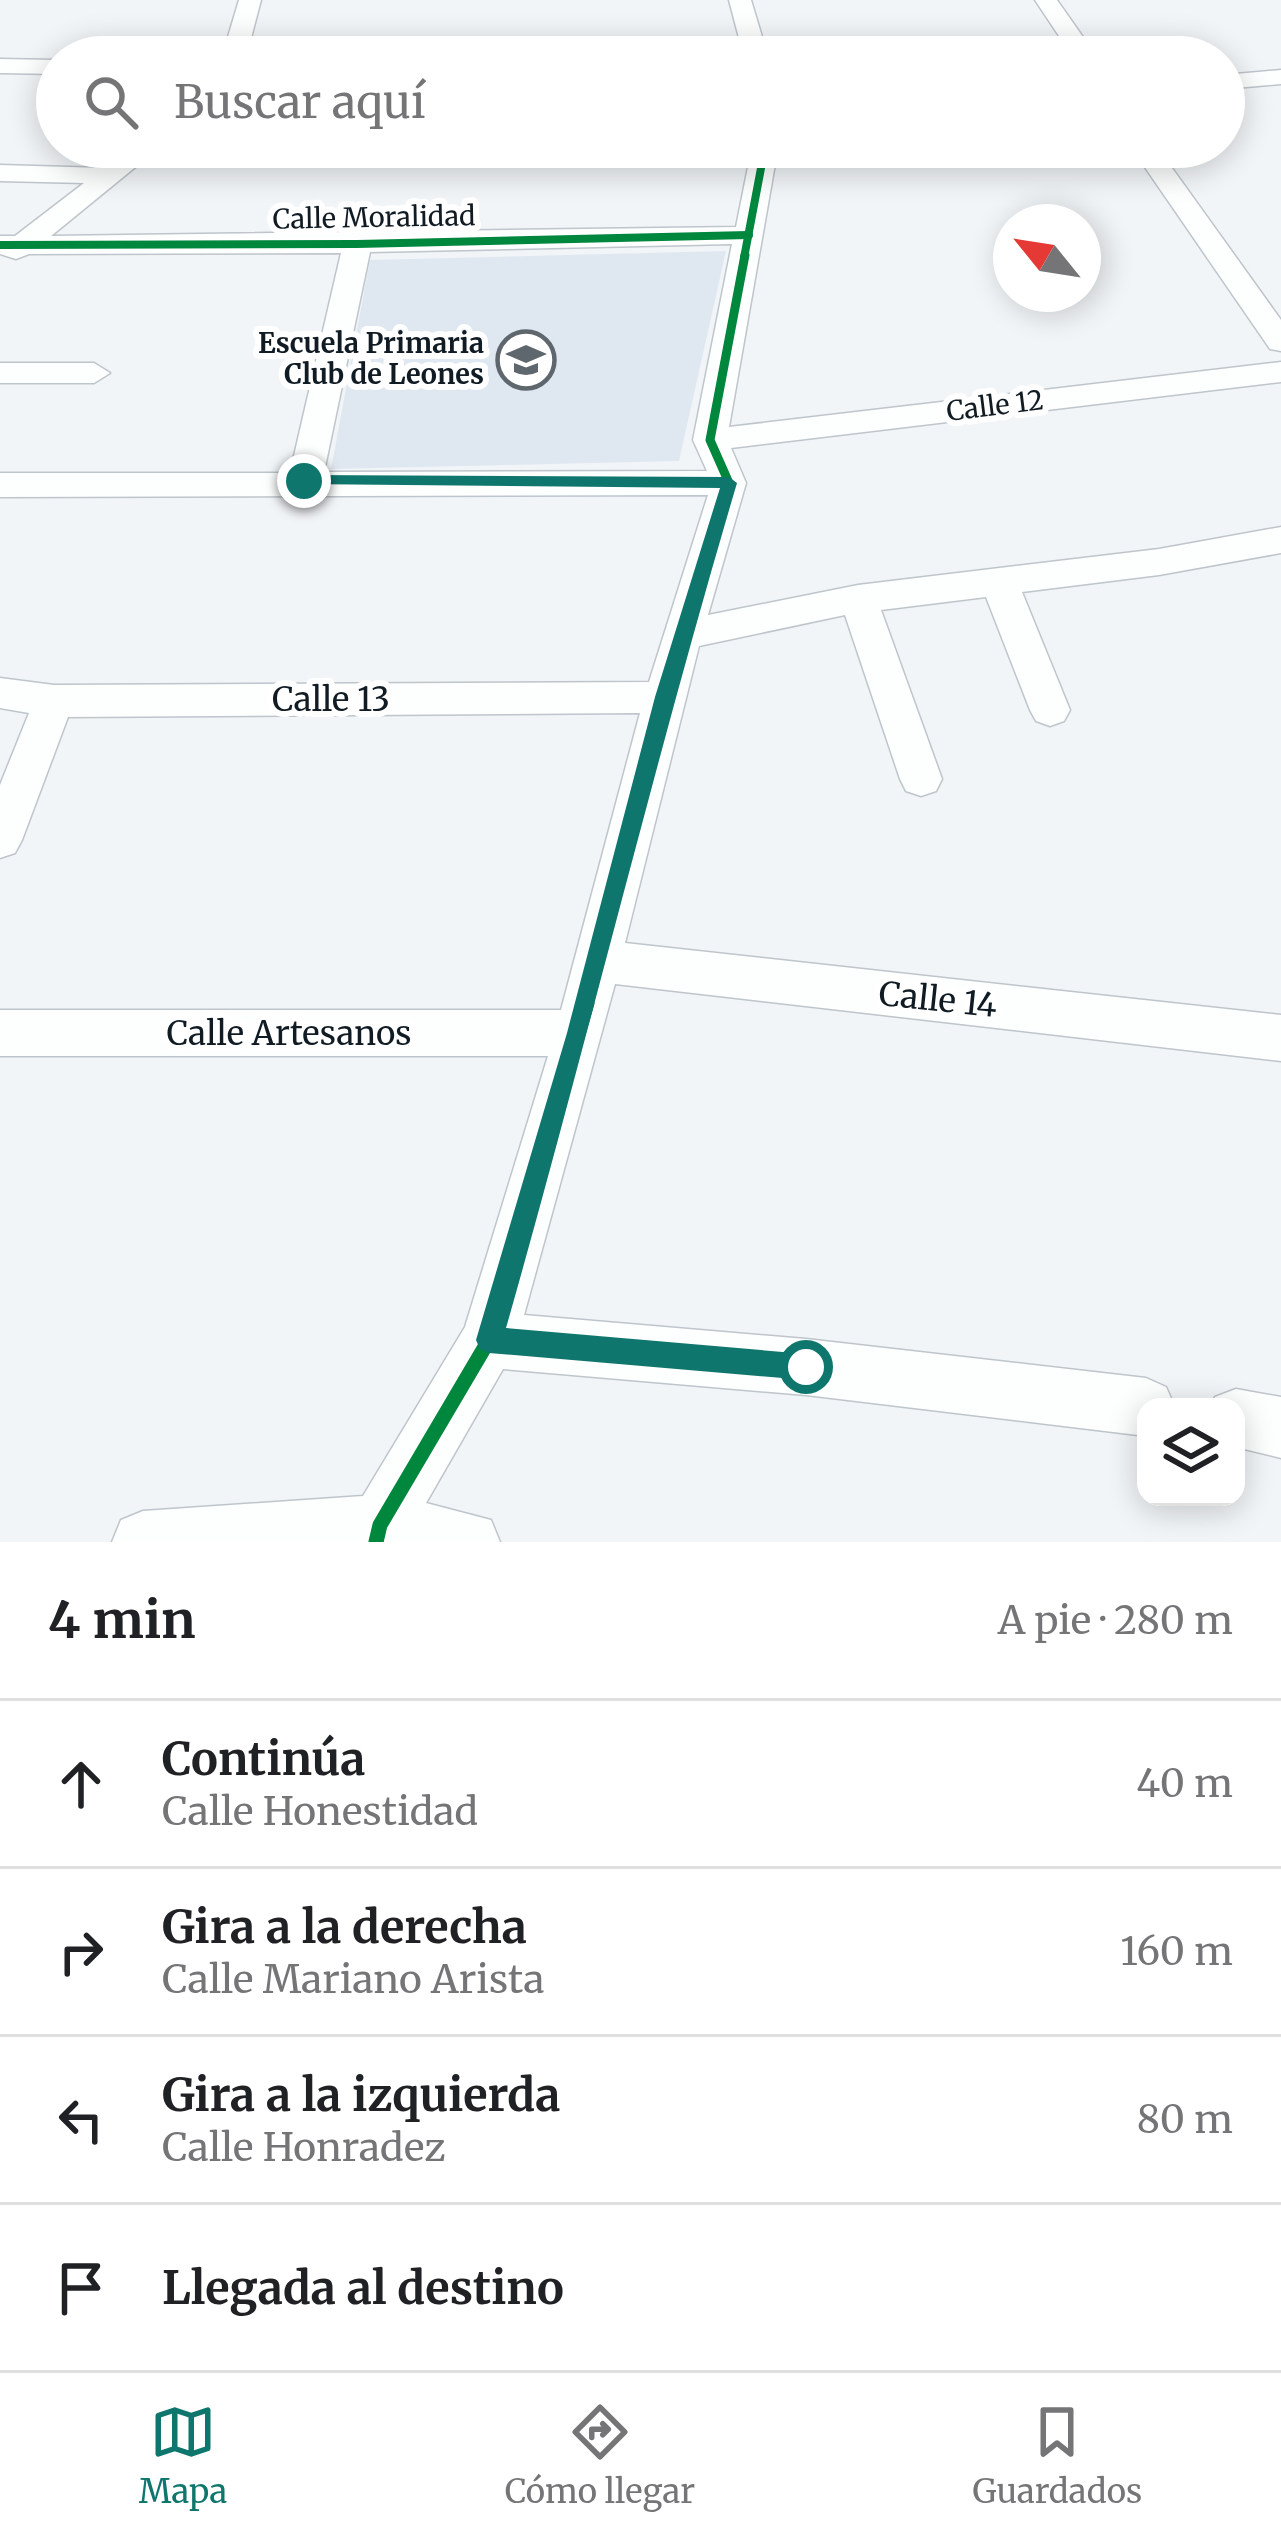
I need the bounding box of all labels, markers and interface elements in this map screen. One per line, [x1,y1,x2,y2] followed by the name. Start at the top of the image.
[36,36,1245,168] search box
[78,69,144,135] icon: search
[174,74,425,130] text: Buscar aquí
[272,198,476,236] street label: Calle Moralidad
[993,204,1101,312] north arrow
[258,326,484,391] place label: Escuela Primaria Club de Leones
[495,329,557,391] school or university icon: Escuela Primaria Club de Leones
[944,382,1045,428] street label: Calle 12
[277,454,331,508] route end
[272,679,390,720] street label: Calle 13
[877,973,999,1026] street label: Calle 14
[167,1013,411,1054] street label: Calle Artesanos
[779,1340,833,1394] route start
[1137,1398,1245,1506] map controls
[1137,1398,1245,1506] button: layers
[48,1588,196,1652] text: 4 min
[998,1596,1233,1645] text: A pie · 280 m
[162,1731,365,1787] text: Continúa
[48,1751,114,1817] icon: ahead
[1136,1759,1233,1808] text: 40 m
[162,1787,478,1836] text: Calle Honestidad
[162,1899,527,1955] text: Gira a la derecha
[48,1919,114,1985] icon: right
[1120,1927,1233,1976] text: 160 m
[162,1955,545,2004] text: Calle Mariano Arista
[162,2067,560,2123] text: Gira a la izquierda
[48,2087,114,2153] icon: left
[1137,2095,1233,2144] text: 80 m
[162,2123,445,2172] text: Calle Honradez
[48,2255,114,2321] icon: arrive
[162,2260,564,2316] text: Llegada al destino
[139,2399,227,2512] tab: Mapa
[505,2399,695,2512] tab: Cómo llegar
[973,2399,1142,2512] tab: Guardados

